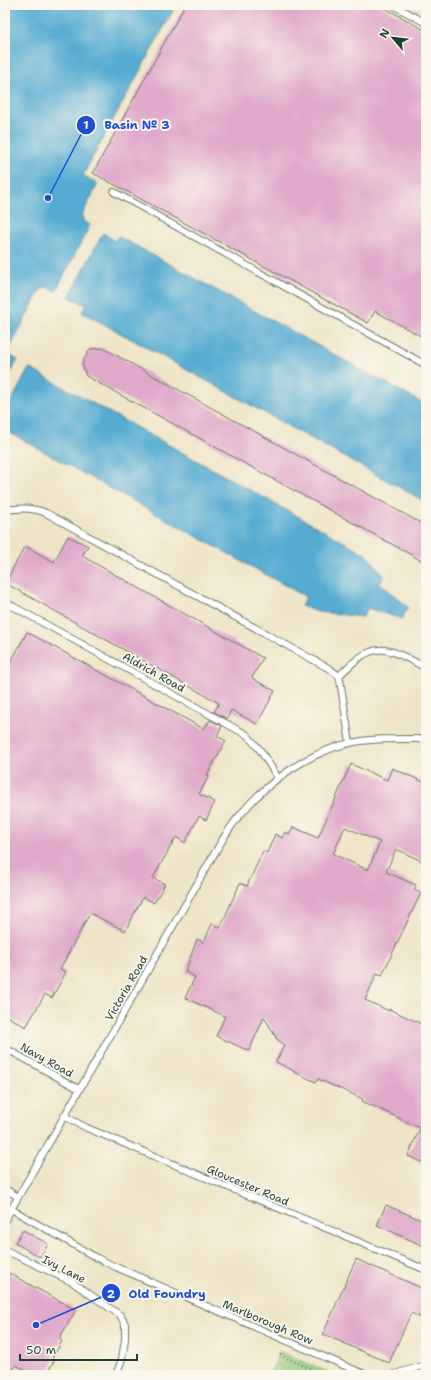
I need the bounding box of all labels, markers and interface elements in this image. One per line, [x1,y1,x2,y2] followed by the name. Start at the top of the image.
[373,18,413,58] north arrow
[376,26,393,41] text: N
[76,113,178,137] callout: Basin № 3
[83,117,89,133] text: 1
[104,117,170,133] text: Basin № 3
[120,649,188,696] street label: Aldrich Road
[102,953,151,1023] street label: Victoria Road
[18,1040,76,1081] street label: Navy Road
[204,1161,291,1210] street label: Gloucester Road
[39,1252,88,1287] street label: Ivy Lane
[101,1281,214,1305] callout: Old Foundry
[107,1286,116,1302] text: 2
[128,1286,206,1302] text: Old Foundry
[220,1297,316,1348] street label: Marlborough Row
[20,1336,137,1362] scale bar
[26,1342,56,1358] text: 50 m

